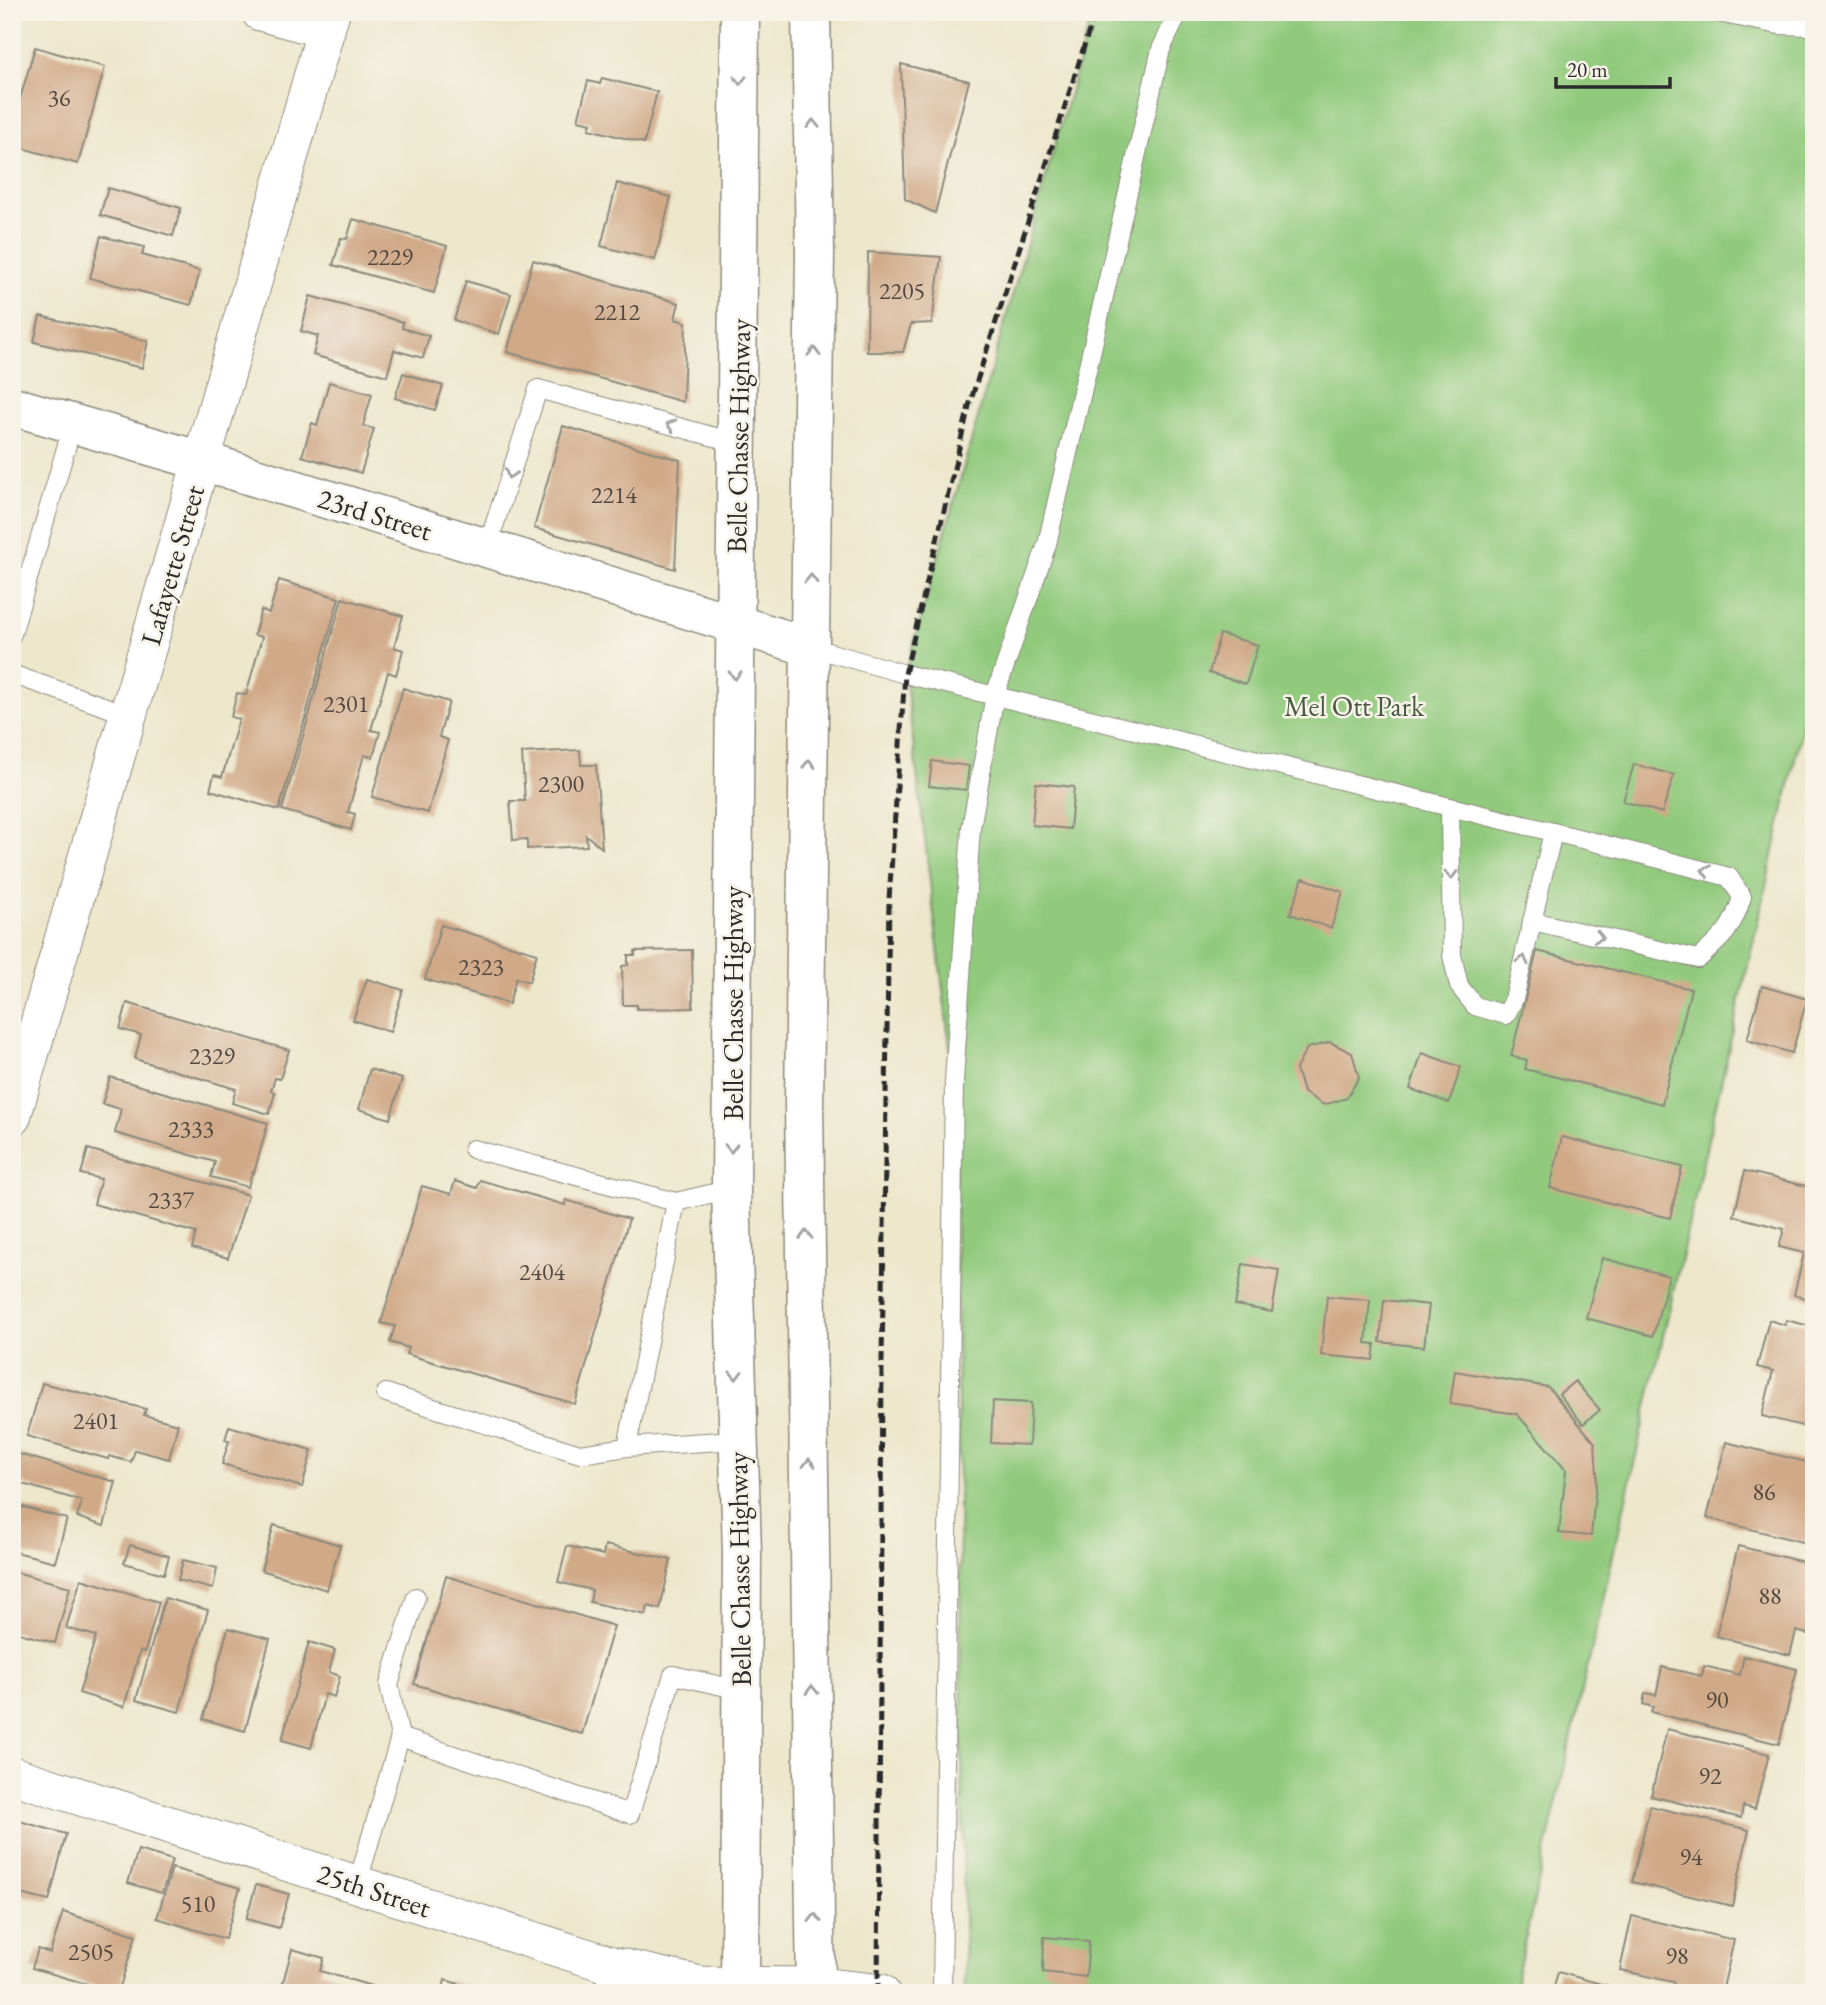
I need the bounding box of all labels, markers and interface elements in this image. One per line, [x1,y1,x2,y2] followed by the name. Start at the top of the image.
[1556,46,1670,90] scale bar
[1567,56,1608,83] text: 20 m
[732,76,748,86] one-way arrow
[47,82,71,113] house number: 36
[805,118,820,129] one-way arrow
[367,241,414,272] house number: 2229
[879,275,925,306] house number: 2205
[594,296,641,327] house number: 2212
[718,318,758,554] street label: Belle Chasse Highway
[806,346,822,356] one-way arrow
[666,419,678,433] one-way arrow
[504,468,519,480] one-way arrow
[591,479,638,510] house number: 2214
[314,480,437,548] street label: 23rd Street
[132,481,212,649] street label: Lafayette Street
[803,573,819,584] one-way arrow
[727,671,743,681] one-way arrow
[323,688,369,719] house number: 2301
[1284,688,1425,724] park label: Mel Ott Park
[801,758,816,769] one-way arrow
[538,768,584,799] house number: 2300
[1700,865,1712,879] one-way arrow
[1443,870,1459,881] one-way arrow
[715,885,751,1120] street label: Belle Chasse Highway
[1593,928,1605,943] one-way arrow
[458,951,504,982] house number: 2323
[1515,955,1529,967] one-way arrow
[189,1040,236,1071] house number: 2329
[168,1113,214,1144] house number: 2333
[723,1143,739,1154] one-way arrow
[148,1184,195,1215] house number: 2337
[798,1229,813,1240] one-way arrow
[519,1256,566,1287] house number: 2404
[728,1370,743,1381] one-way arrow
[73,1405,119,1436] house number: 2401
[719,1451,759,1687] street label: Belle Chasse Highway
[801,1457,817,1467] one-way arrow
[1752,1476,1776,1507] house number: 86
[1758,1580,1782,1611] house number: 88
[804,1684,820,1695] one-way arrow
[1705,1684,1729,1715] house number: 90
[1698,1760,1722,1791] house number: 92
[1679,1841,1703,1872] house number: 94
[313,1855,435,1925] street label: 25th Street
[181,1888,215,1919] house number: 510
[808,1912,823,1923] one-way arrow
[68,1936,114,1967] house number: 2505
[1665,1940,1689,1971] house number: 98

